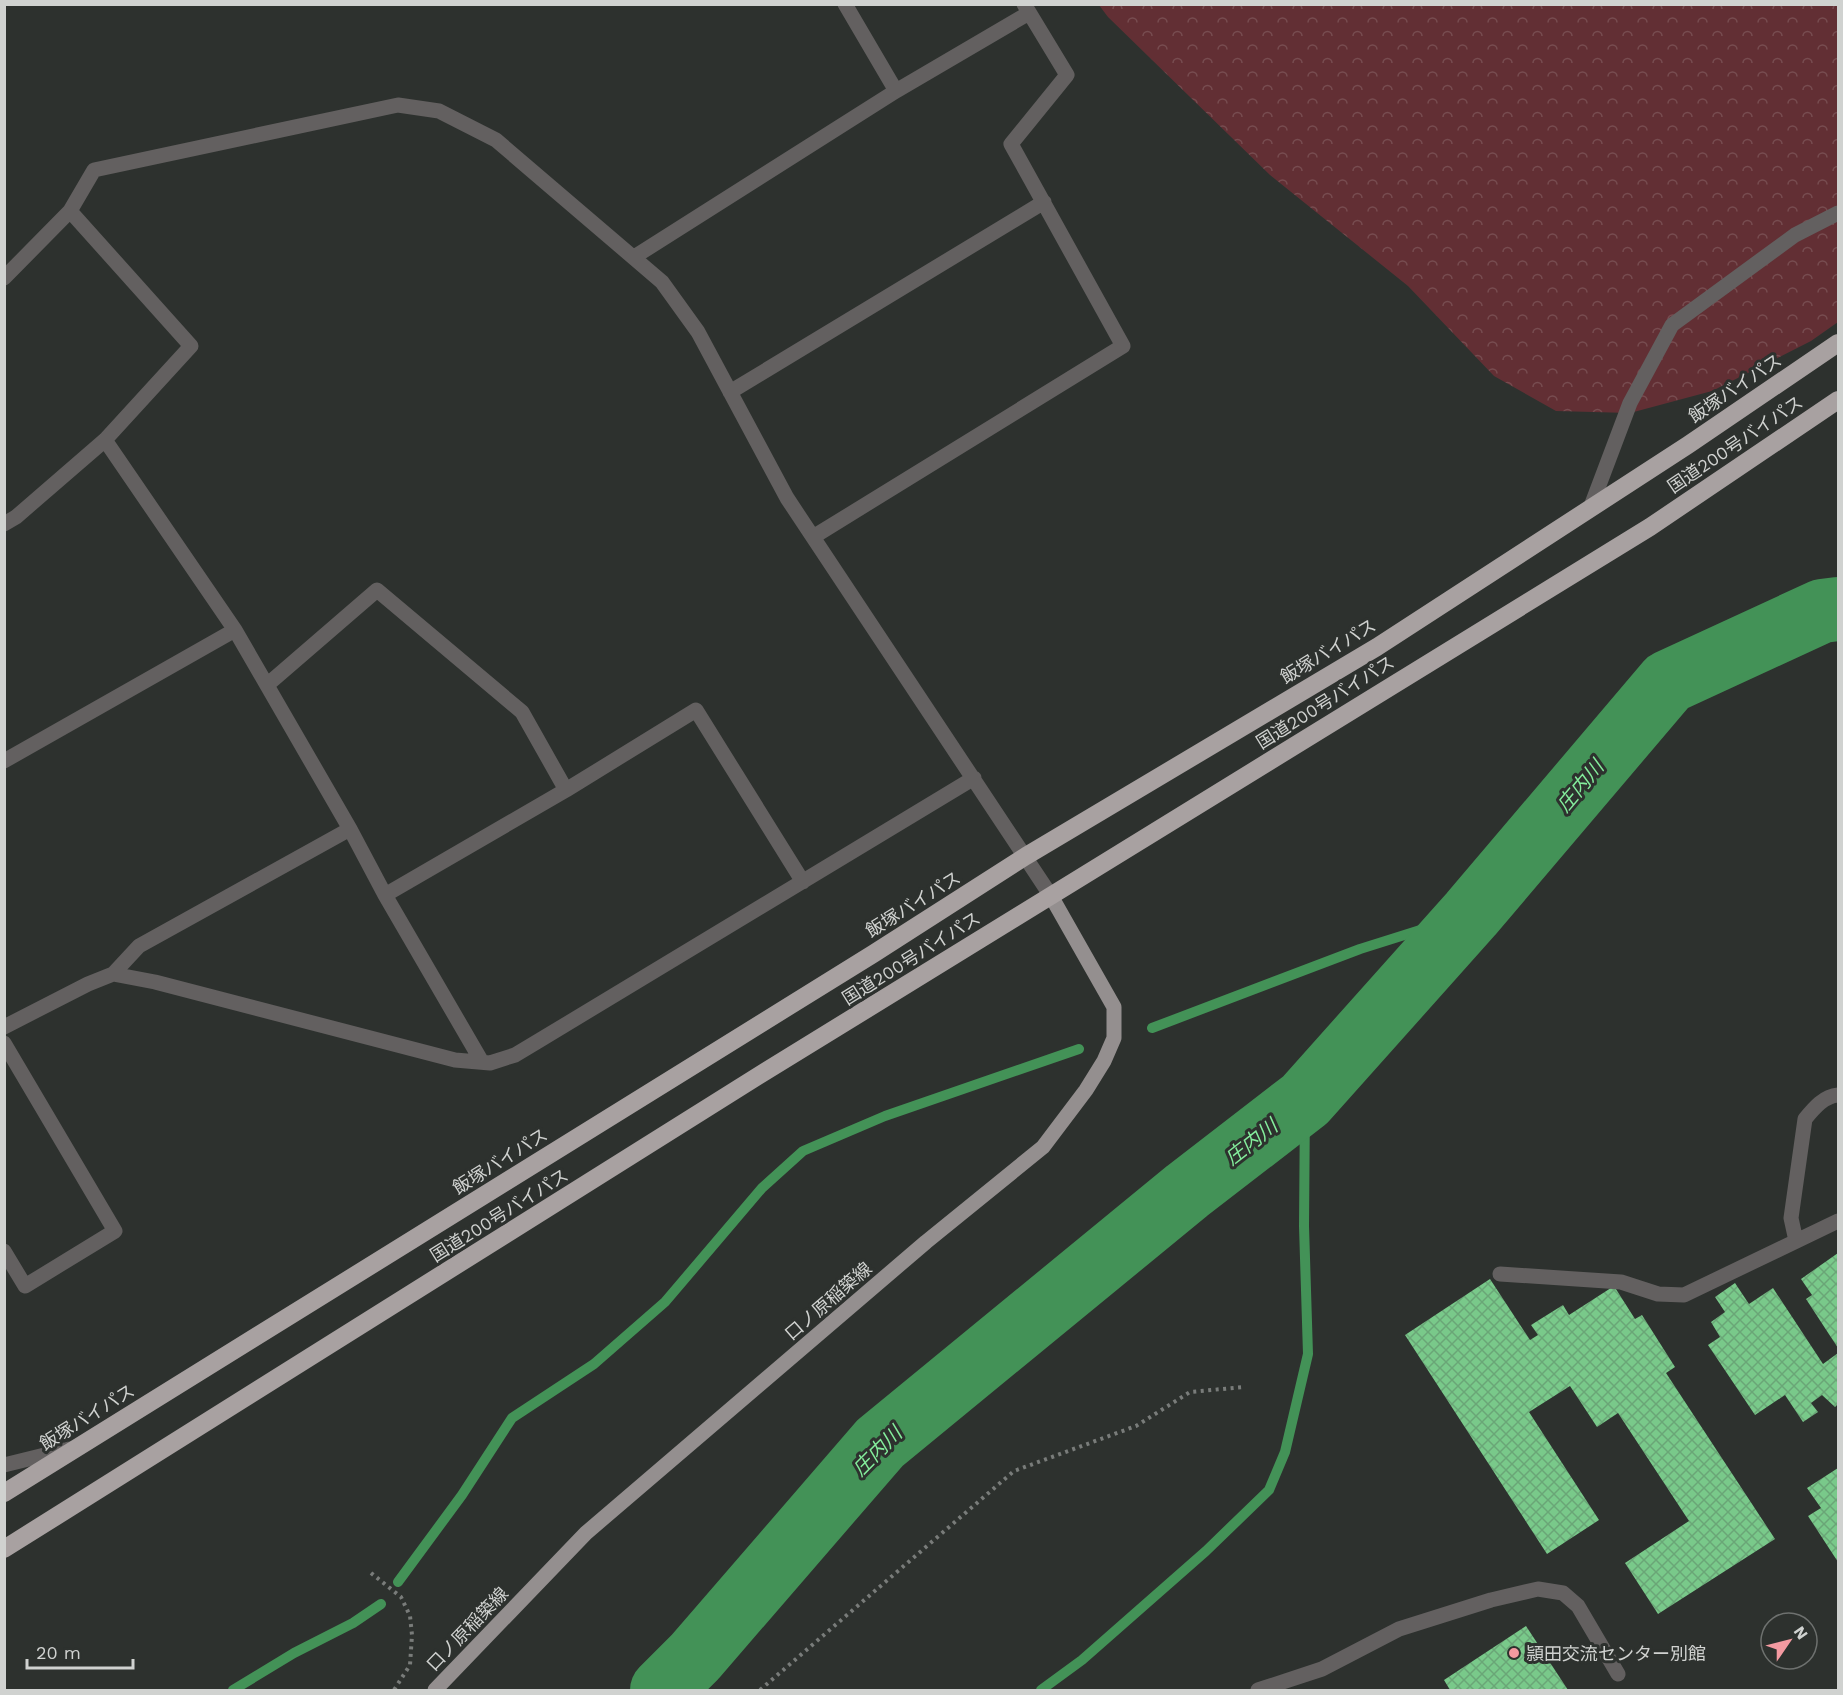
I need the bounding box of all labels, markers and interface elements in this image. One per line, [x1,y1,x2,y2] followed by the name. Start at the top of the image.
[1685,349,1785,427] street label: 飯塚バイパス
[1663,391,1807,497] street label: 国道200号バイパス
[1276,614,1380,688] street label: 飯塚バイパス
[1252,651,1398,753] street label: 国道200号バイパス
[1552,754,1610,817] water label: 庄内川
[862,867,964,941] street label: 飯塚バイパス
[838,907,984,1009] street label: 国道200号バイパス
[1220,1113,1284,1170] water label: 庄内川
[449,1124,551,1198] street label: 飯塚バイパス
[426,1164,572,1266] street label: 国道200号バイパス
[780,1258,876,1344] street label: 口ノ原稲築線
[36,1380,138,1454] street label: 飯塚バイパス
[847,1420,908,1481] water label: 庄内川
[422,1583,512,1675] street label: 口ノ原稲築線
[1759,1611,1819,1671] north arrow
[1790,1622,1812,1643] text: N
[27,1632,134,1670] scale bar
[36,1642,81,1663] text: 20 m
[1526,1643,1706,1664] place label: 頴田交流センター別館
[1507,1646,1521,1660] marker: 頴田交流センター別館

